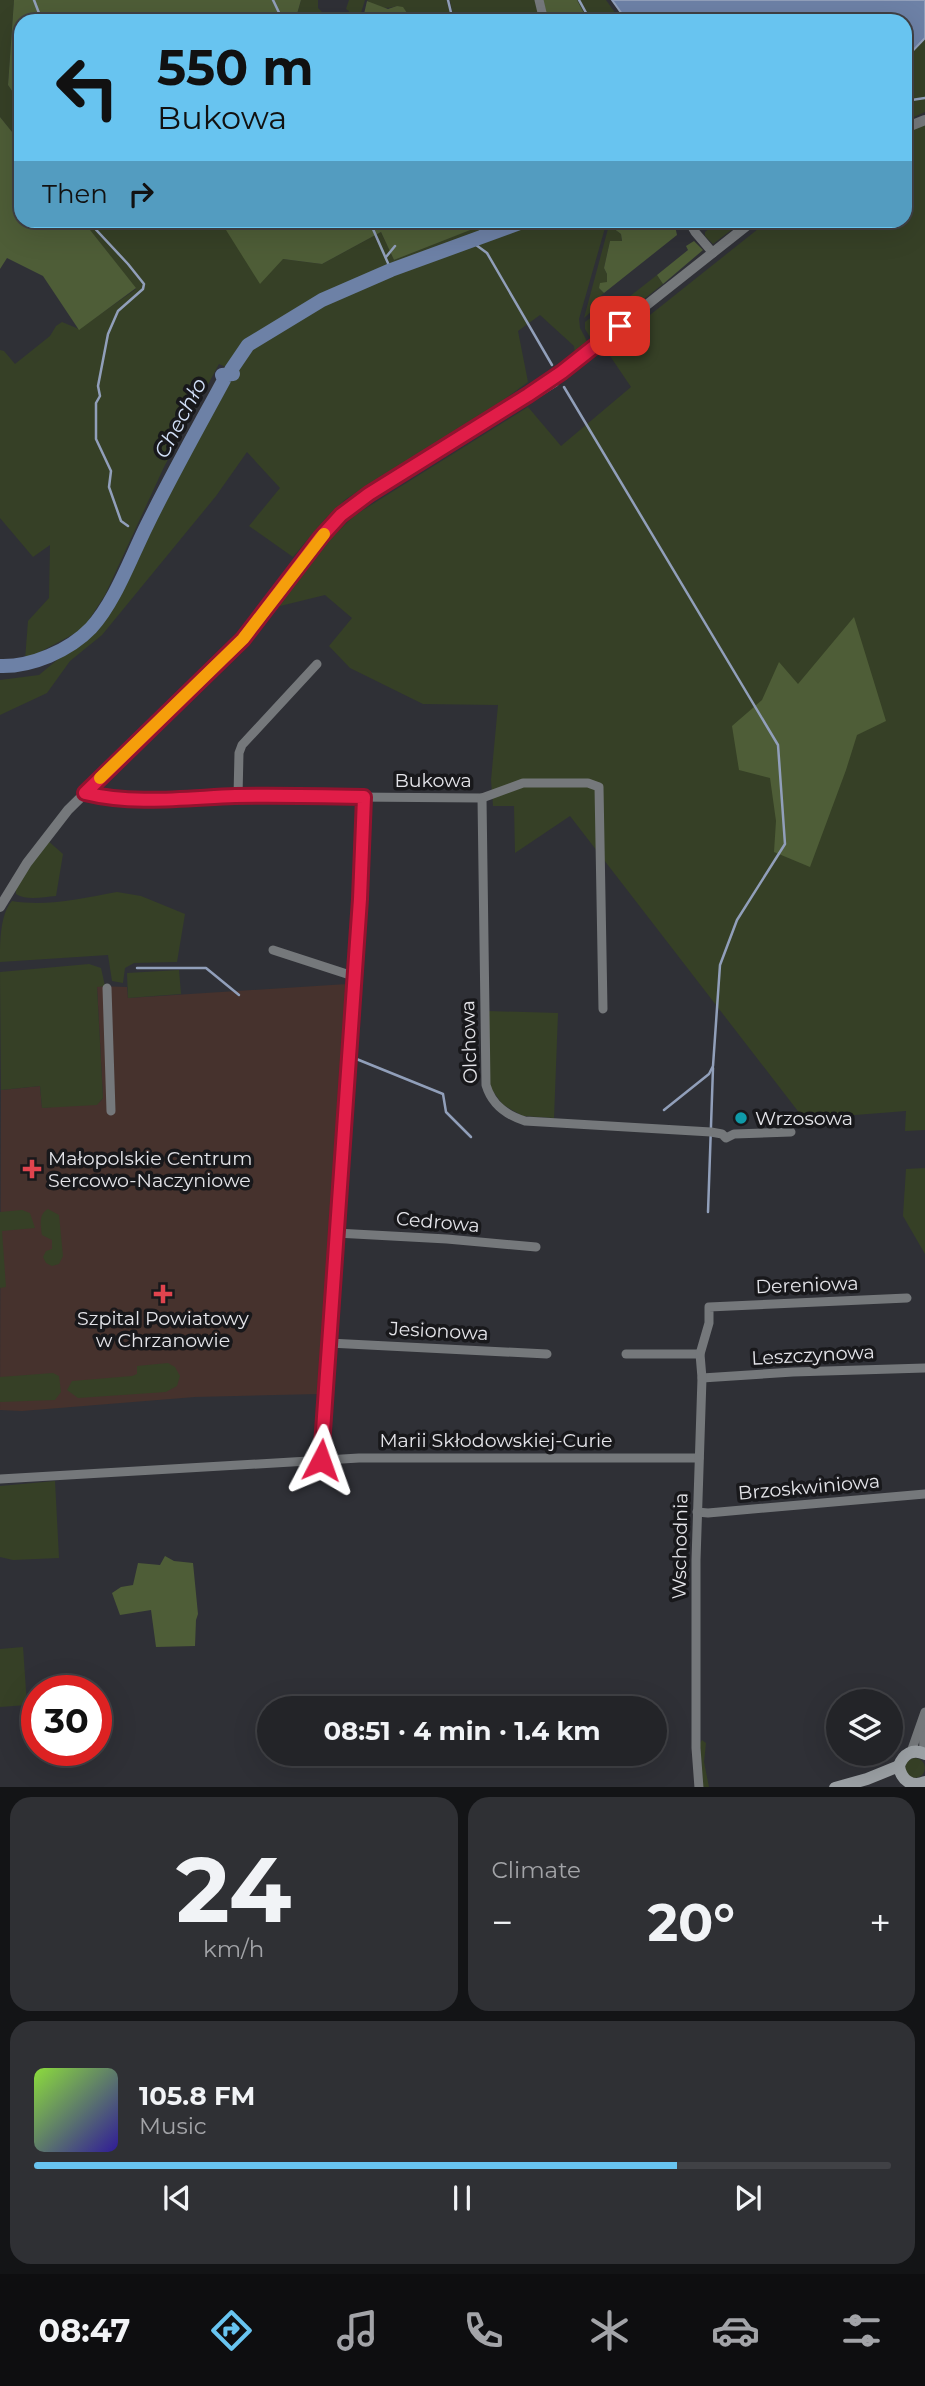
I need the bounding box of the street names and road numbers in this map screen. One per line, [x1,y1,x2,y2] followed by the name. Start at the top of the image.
[394,769,472,792] street label: Bukowa
[456,1000,482,1084] street label: Olchowa
[395,1207,481,1237] street label: Cedrowa
[755,1272,859,1298] street label: Dereniowa
[388,1317,489,1345] street label: Jesionowa
[751,1340,875,1370] street label: Leszczynowa
[379,1429,613,1452] street label: Marii Skłodowskiej-Curie
[737,1469,881,1505] street label: Brzoskwiniowa
[668,1492,692,1600] street label: Wschodnia

